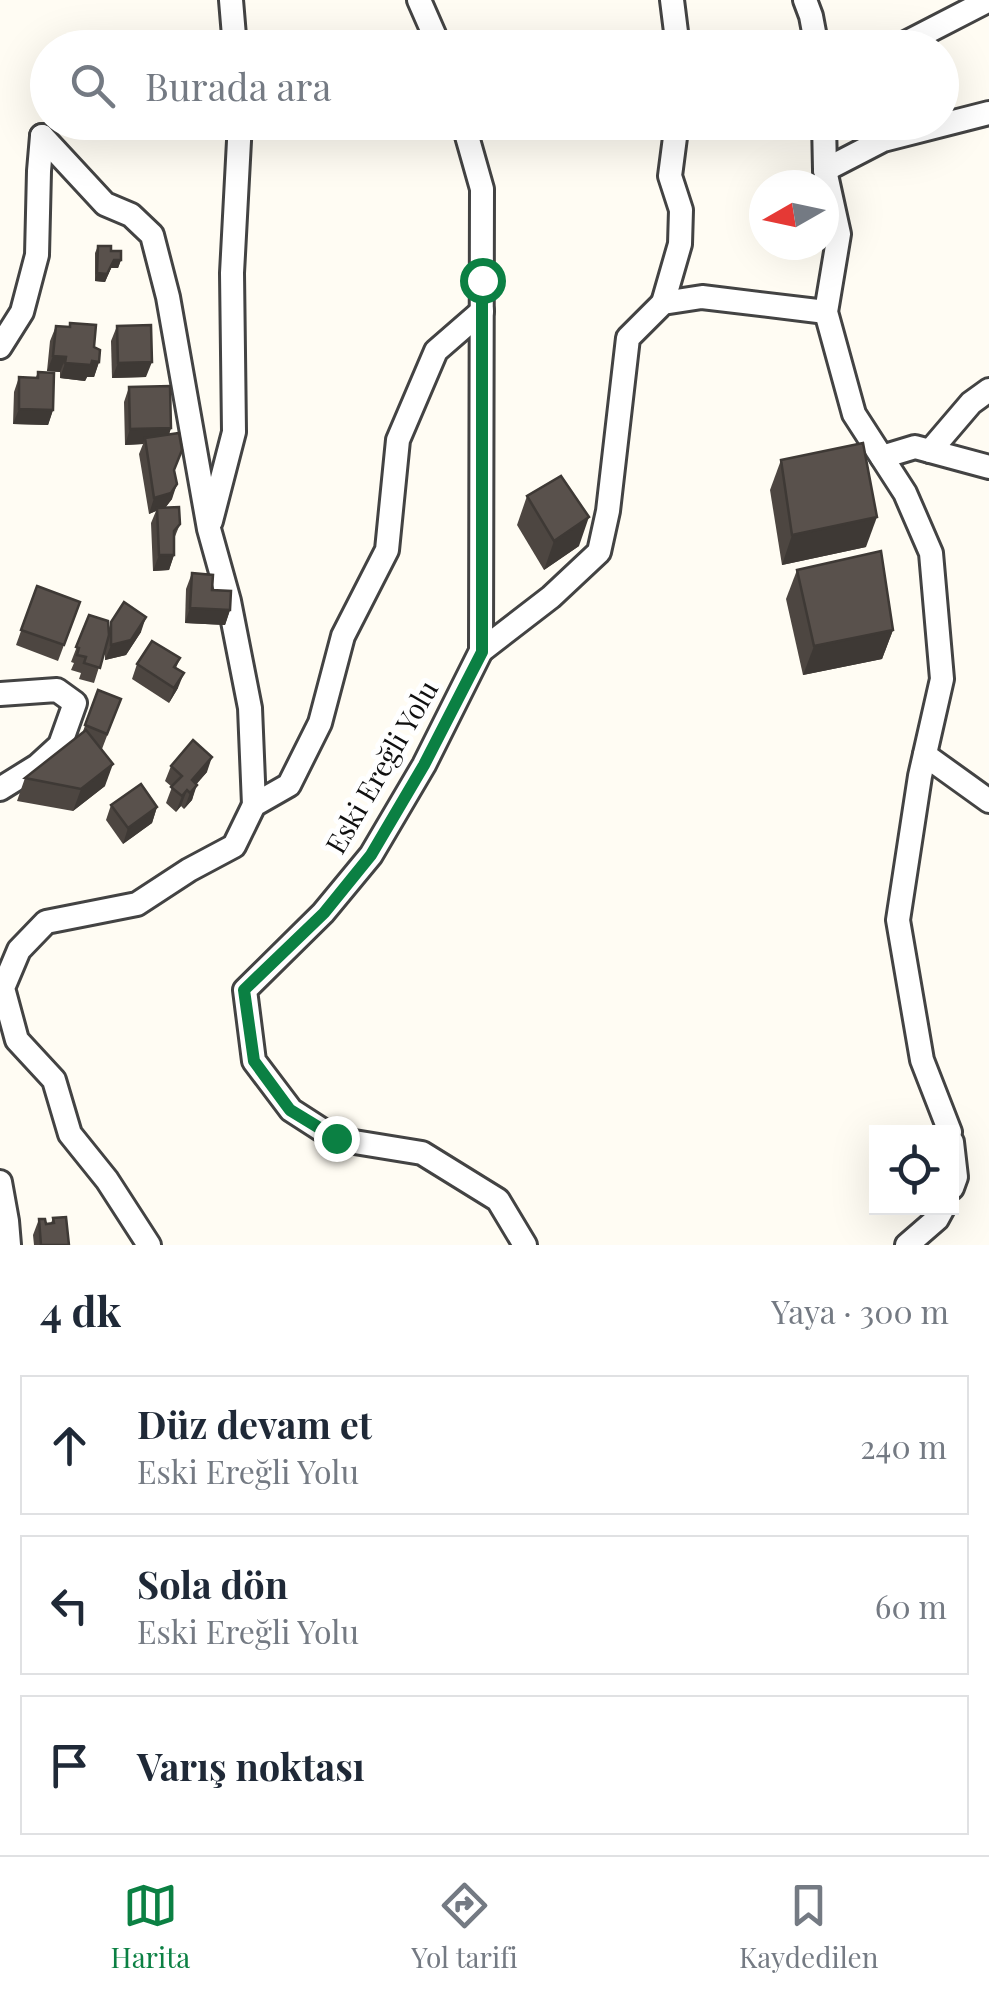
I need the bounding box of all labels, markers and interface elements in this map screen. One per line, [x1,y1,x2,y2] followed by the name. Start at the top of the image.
[30,30,959,140] search box
[65,58,120,113] icon: search
[145,60,331,111] text: Burada ara
[749,170,839,260] north arrow
[460,258,506,304] route start
[316,673,445,860] street label: Eski Ereğli Yolu
[314,1116,360,1162] route end
[869,1125,959,1215] map controls
[869,1125,959,1215] button: locate
[40,1282,121,1338] text: 4 dk
[771,1289,949,1332] text: Yaya · 300 m
[137,1398,372,1449] text: Düz devam et
[42,1418,97,1473] icon: ahead
[860,1424,947,1467] text: 240 m
[137,1449,359,1492] text: Eski Ereğli Yolu
[137,1558,288,1609] text: Sola dön
[42,1578,97,1633] icon: left
[875,1584,947,1627] text: 60 m
[137,1609,359,1652] text: Eski Ereğli Yolu
[42,1738,97,1793] icon: arrive
[137,1740,365,1791] text: Varış noktası
[111,1878,190,1975] tab: Harita
[411,1878,518,1975] tab: Yol tarifi
[739,1878,878,1975] tab: Kaydedilen

